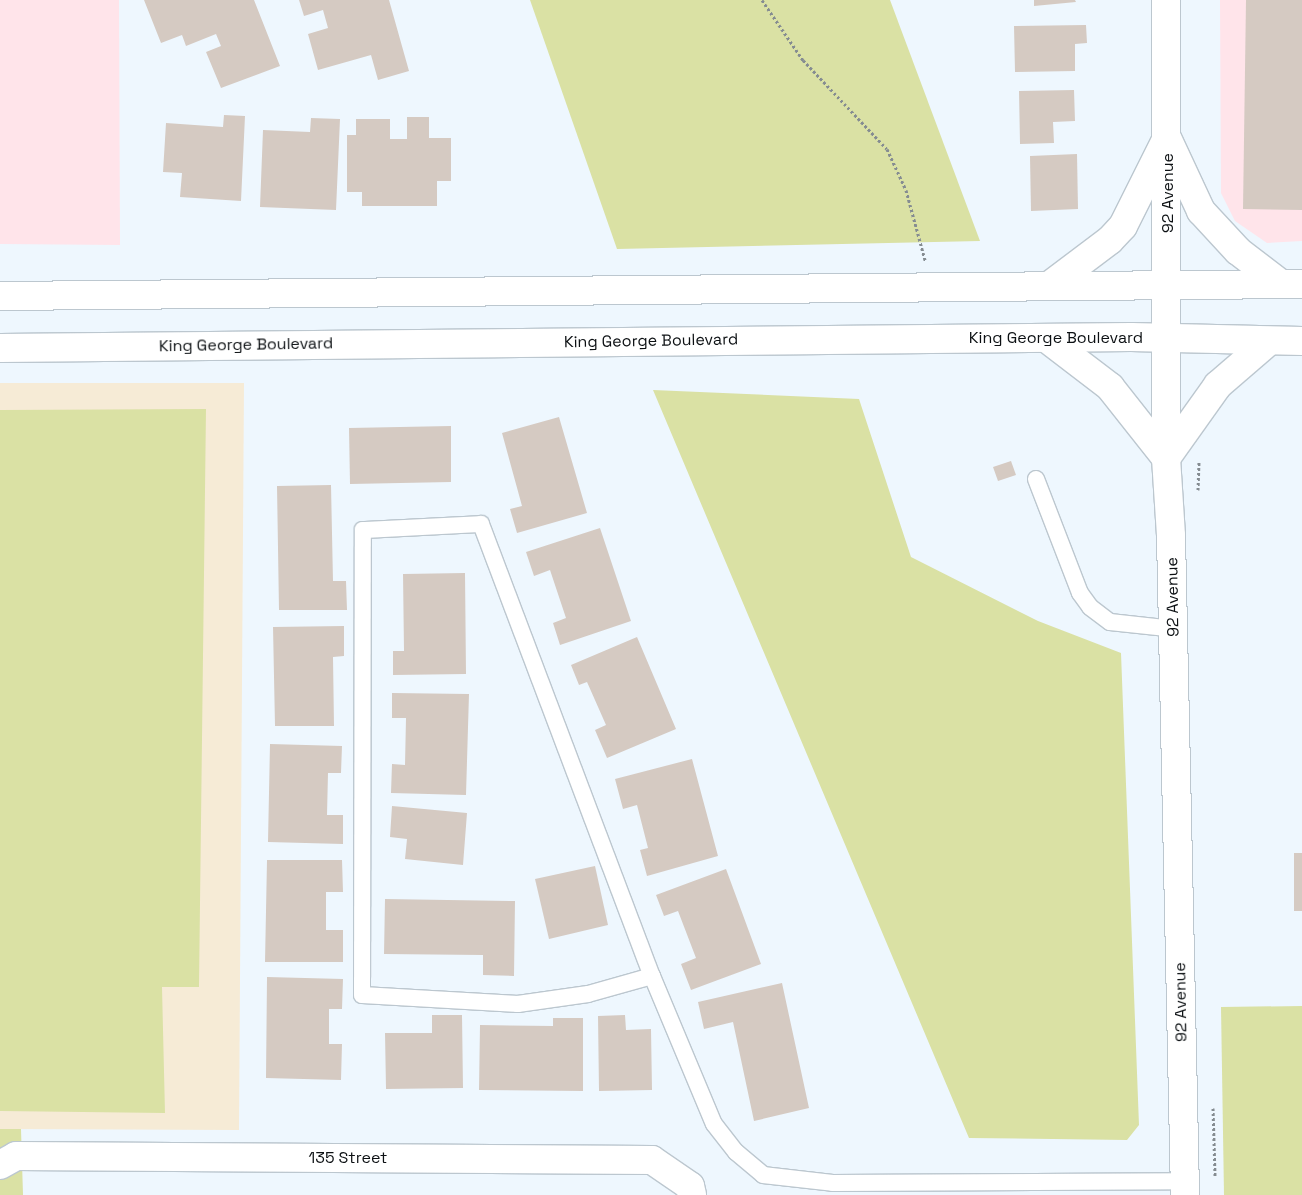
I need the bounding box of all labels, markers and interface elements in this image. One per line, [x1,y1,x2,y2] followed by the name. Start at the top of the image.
[1158,153,1178,233] street label: 92 Avenue
[969,328,1143,348] street label: King George Boulevard
[564,330,738,352] street label: King George Boulevard
[159,334,333,356] street label: King George Boulevard
[1163,557,1183,637] street label: 92 Avenue
[1171,962,1191,1042] street label: 92 Avenue
[309,1148,387,1168] street label: 135 Street

